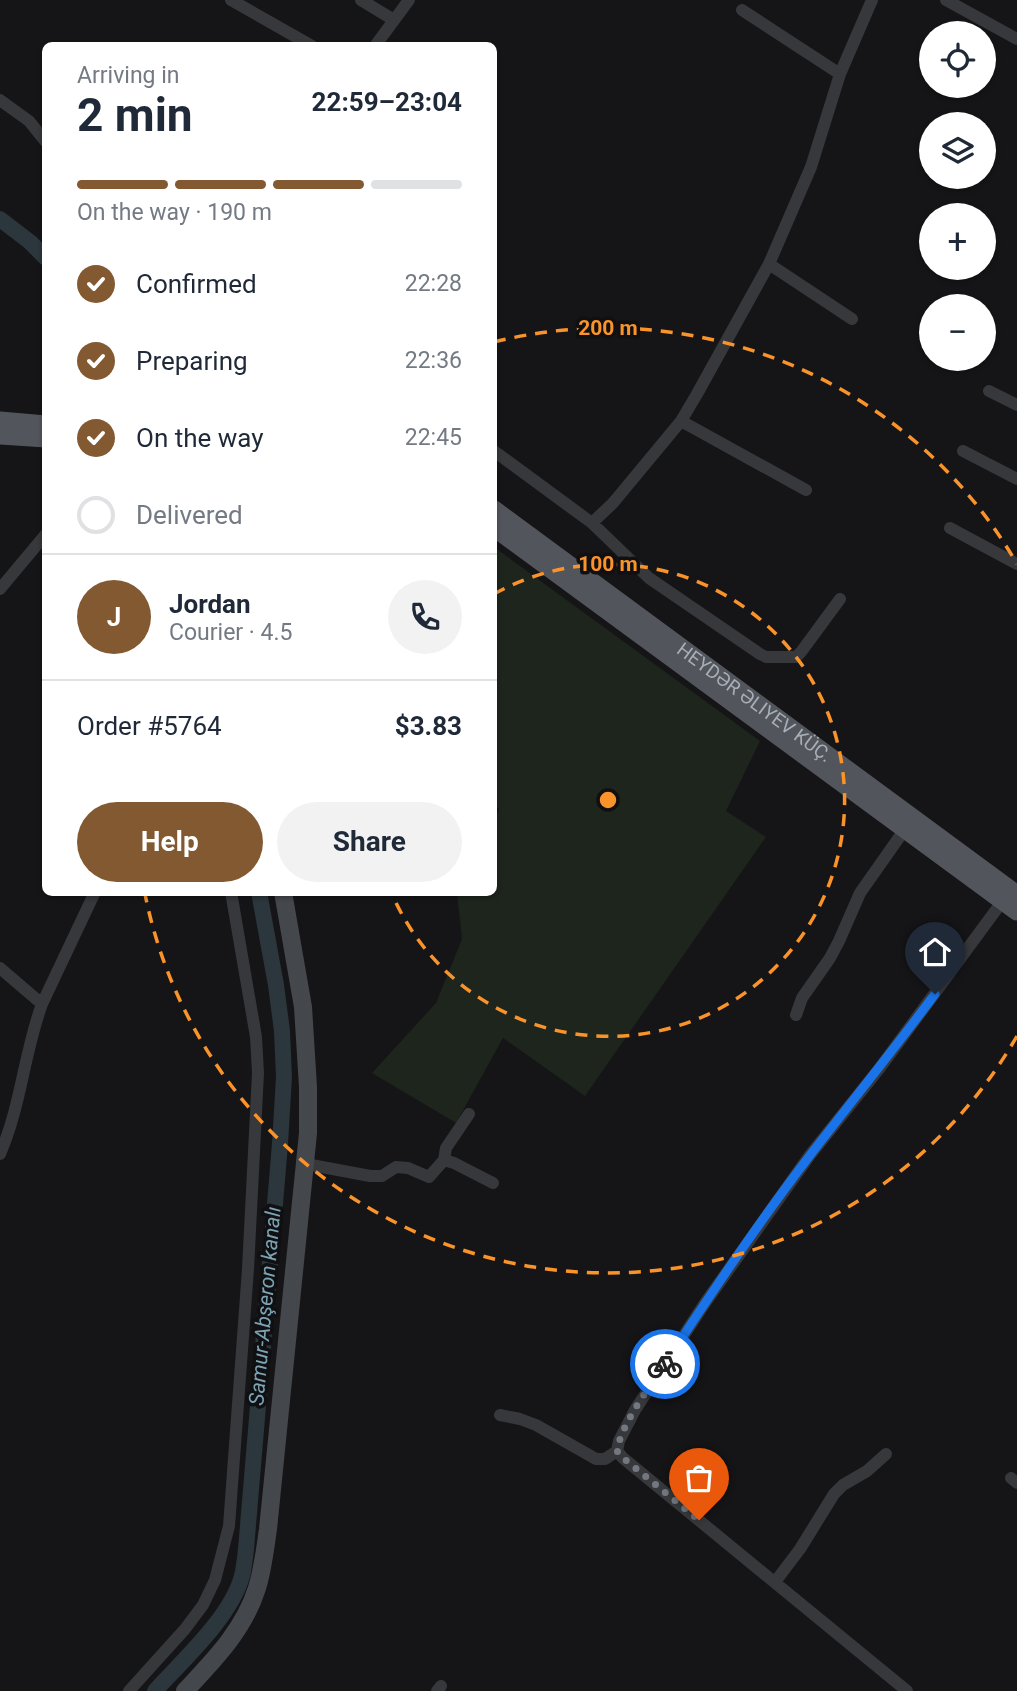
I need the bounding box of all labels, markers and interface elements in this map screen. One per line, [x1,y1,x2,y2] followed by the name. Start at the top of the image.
[919,21,996,371] map controls
[919,21,996,98] button: locate
[77,62,180,89] text: Arriving in
[312,87,462,117] text: 22:59–23:04
[77,88,193,142] text: 2 min
[919,112,996,189] button: layers
[77,199,272,226] text: On the way · 190 m
[919,203,996,280] button: +
[77,265,115,303] icon: check
[136,269,257,299] text: Confirmed
[405,270,462,297] text: 22:28
[919,294,996,371] button: −
[578,316,638,340] text: 200 m
[77,342,115,380] icon: check
[136,346,248,376] text: Preparing
[405,347,462,374] text: 22:36
[77,419,115,457] icon: check
[136,423,264,453] text: On the way
[405,424,462,451] text: 22:45
[136,500,243,530] text: Delivered
[578,552,638,576] text: 100 m
[388,580,462,654] button: phone
[169,589,251,619] text: Jordan
[107,602,121,632] text: J
[169,619,292,646] text: Courier · 4.5
[673,637,837,767] street label: HEYDƏR ƏLIYEV KÜÇ.
[77,711,222,741] text: Order #5764
[395,711,462,741] text: $3.83
[596,788,620,812] centre of rings
[77,802,263,882] button: Help
[277,802,462,882] button: Share
[905,922,965,994] pin
[916,933,954,971] icon: home
[244,1206,286,1406] water label: Samur-Abşeron kanalı
[630,1329,700,1399] courier
[646,1345,684,1383] icon: bike
[669,1448,729,1520] pin
[680,1459,718,1497] icon: bag

